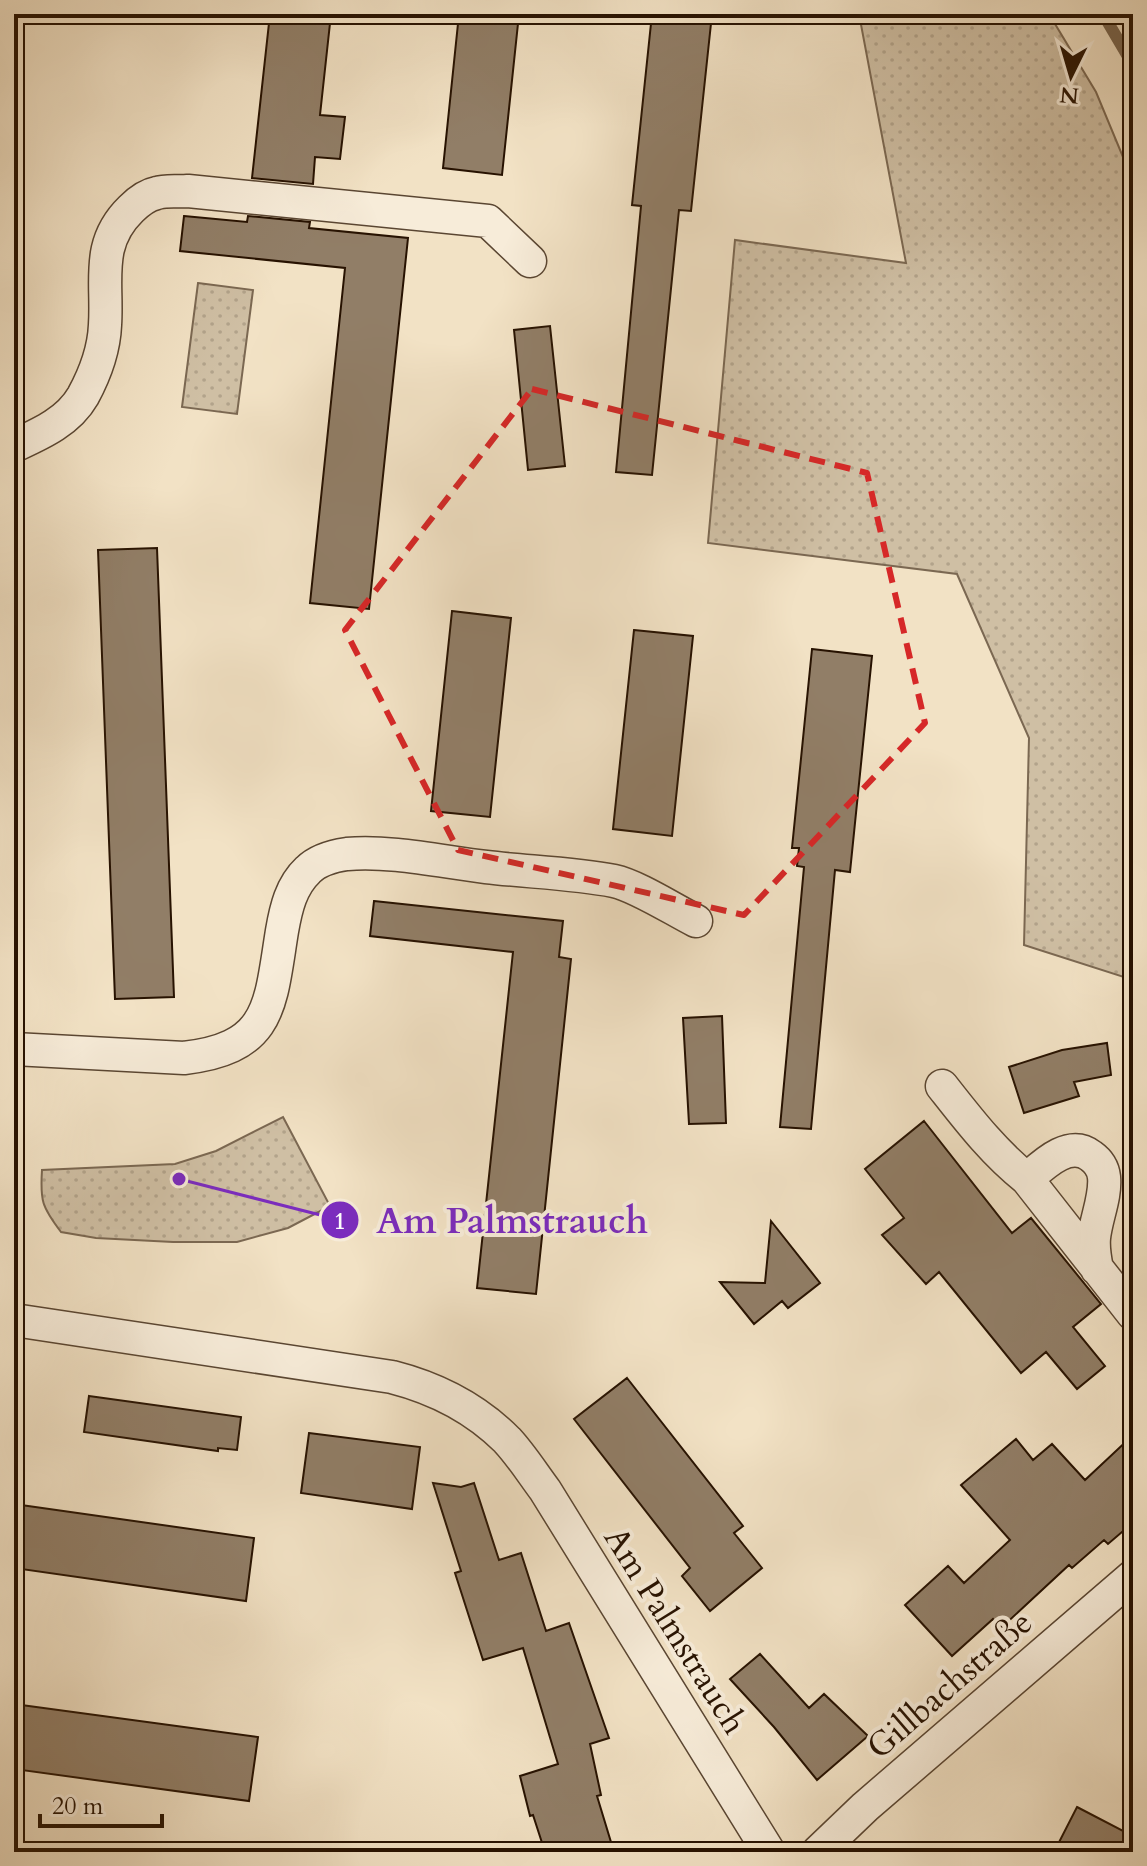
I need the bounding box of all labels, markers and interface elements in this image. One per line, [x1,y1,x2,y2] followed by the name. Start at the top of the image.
[1031,36,1111,116] north arrow
[1059,79,1080,111] text: N
[320,1190,664,1250] callout: Am Palmstrauch
[376,1197,648,1246] text: Am Palmstrauch
[334,1205,346,1238] text: 1
[593,1518,757,1743] street label: Am Palmstrauch
[857,1600,1042,1770] street label: Gillbachstraße
[40,1778,162,1828] scale bar
[52,1790,104,1823] text: 20 m

